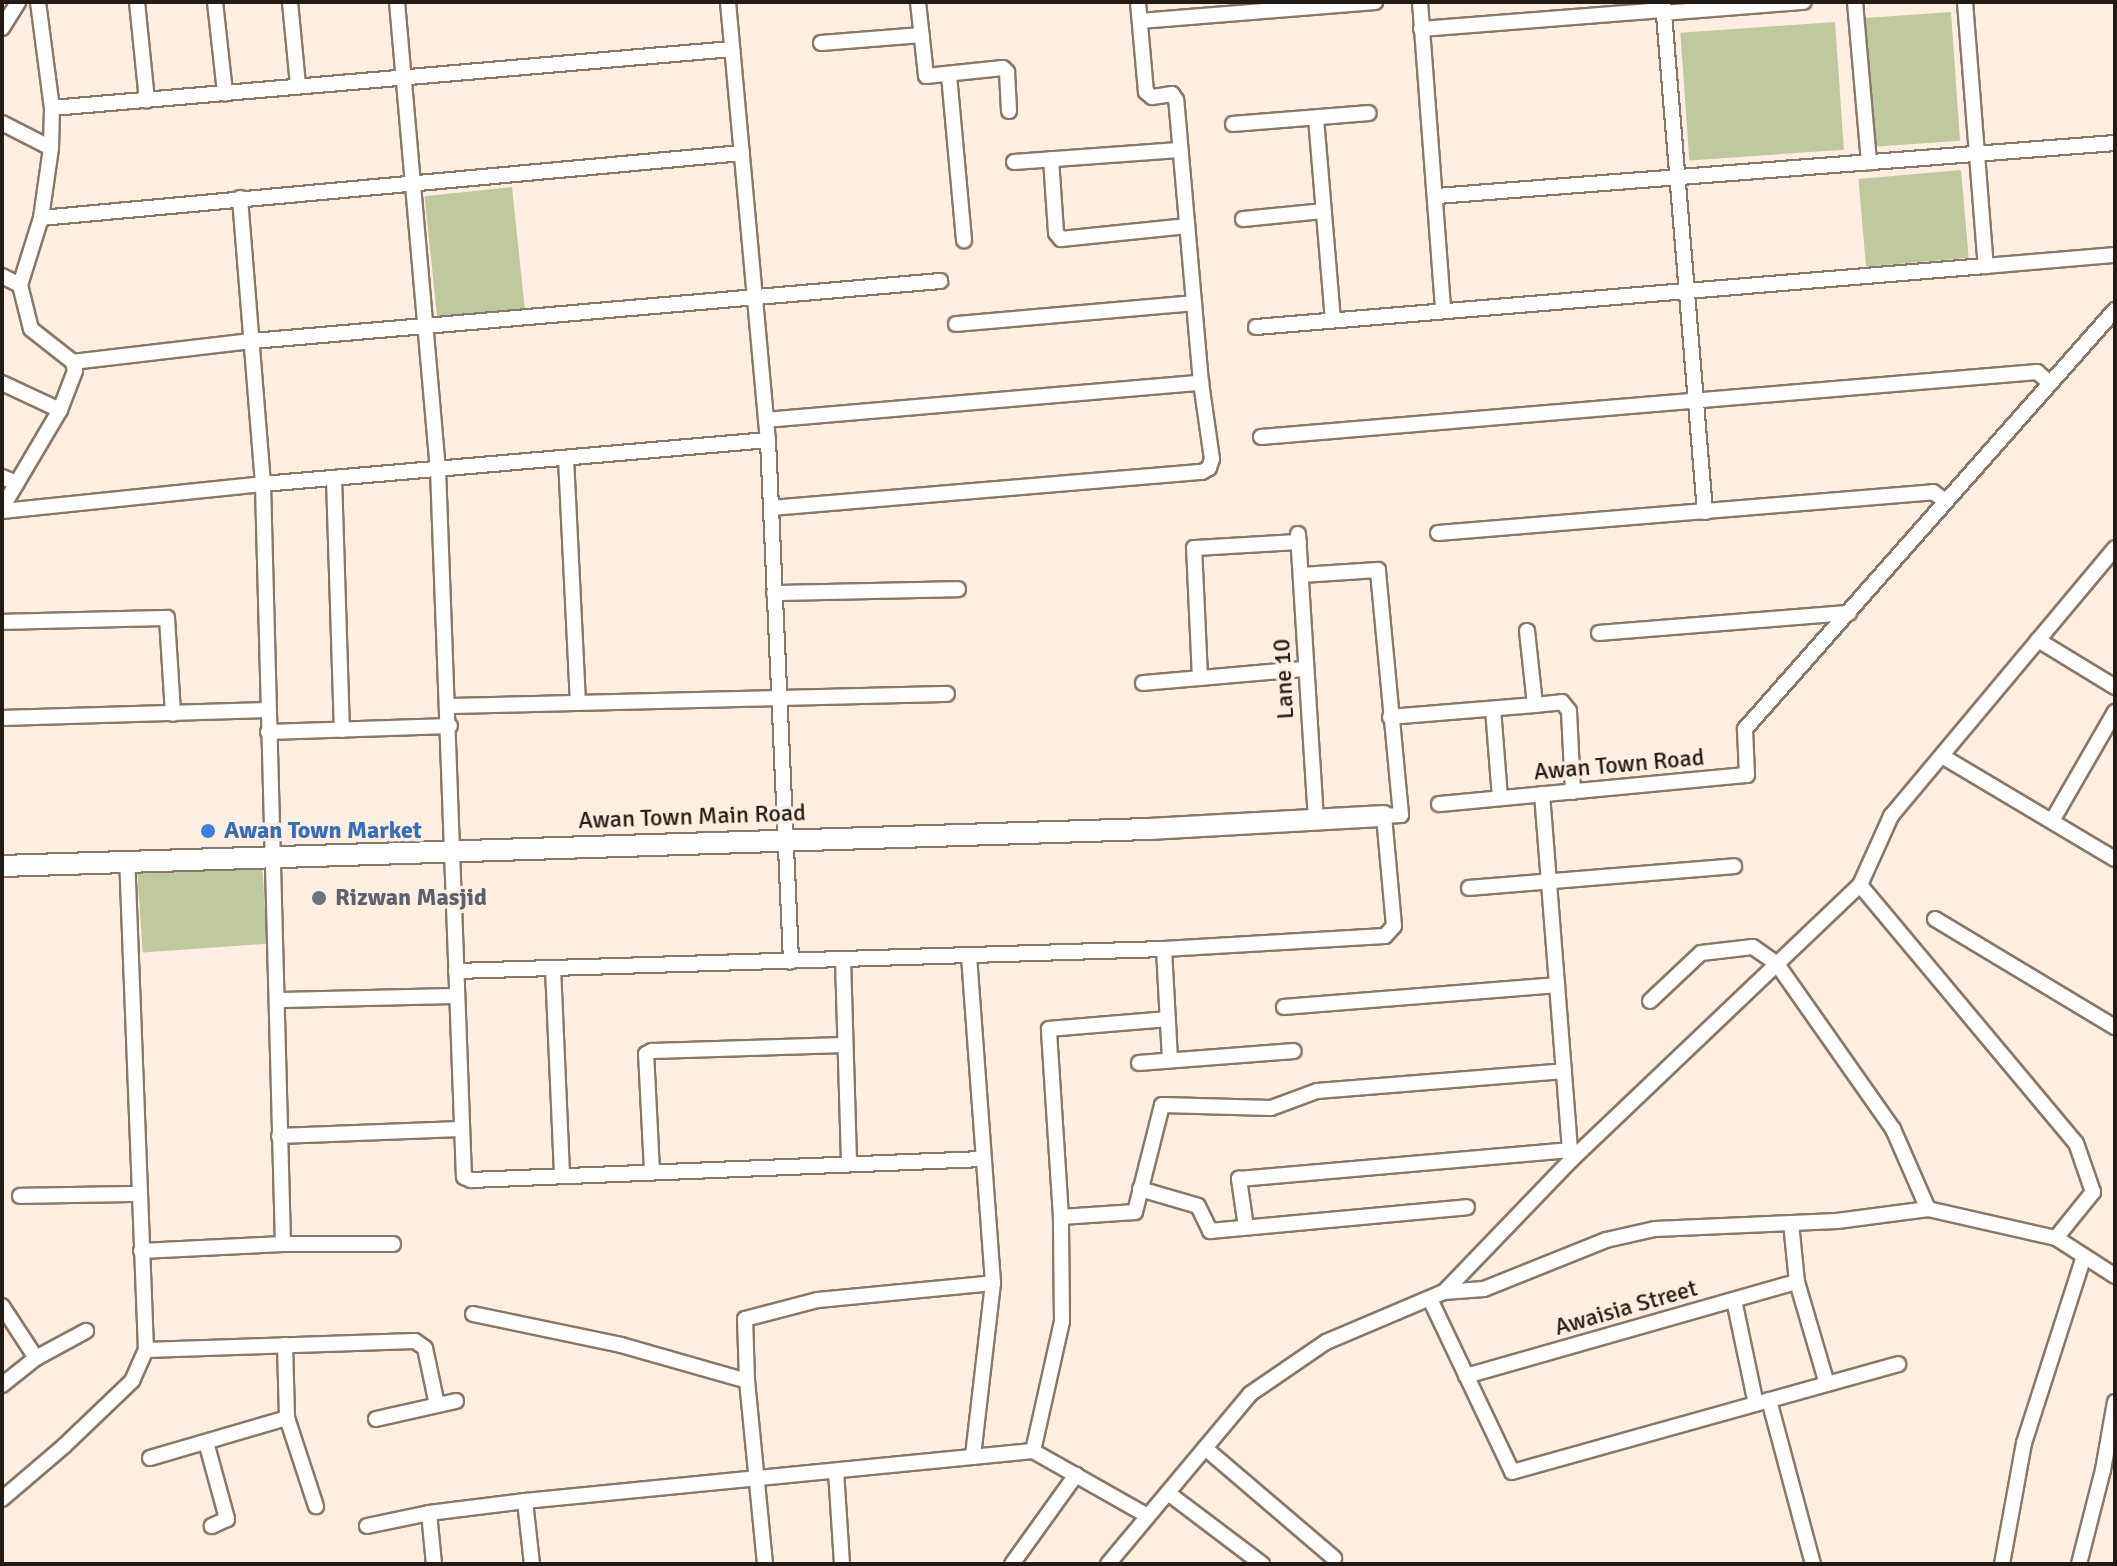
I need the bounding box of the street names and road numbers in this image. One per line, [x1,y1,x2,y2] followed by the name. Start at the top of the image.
[1268,638,1300,720] street label: Lane 10
[1533,743,1705,787] street label: Awan Town Road
[578,799,806,835] street label: Awan Town Main Road
[1551,1274,1701,1342] street label: Awaisia Street

